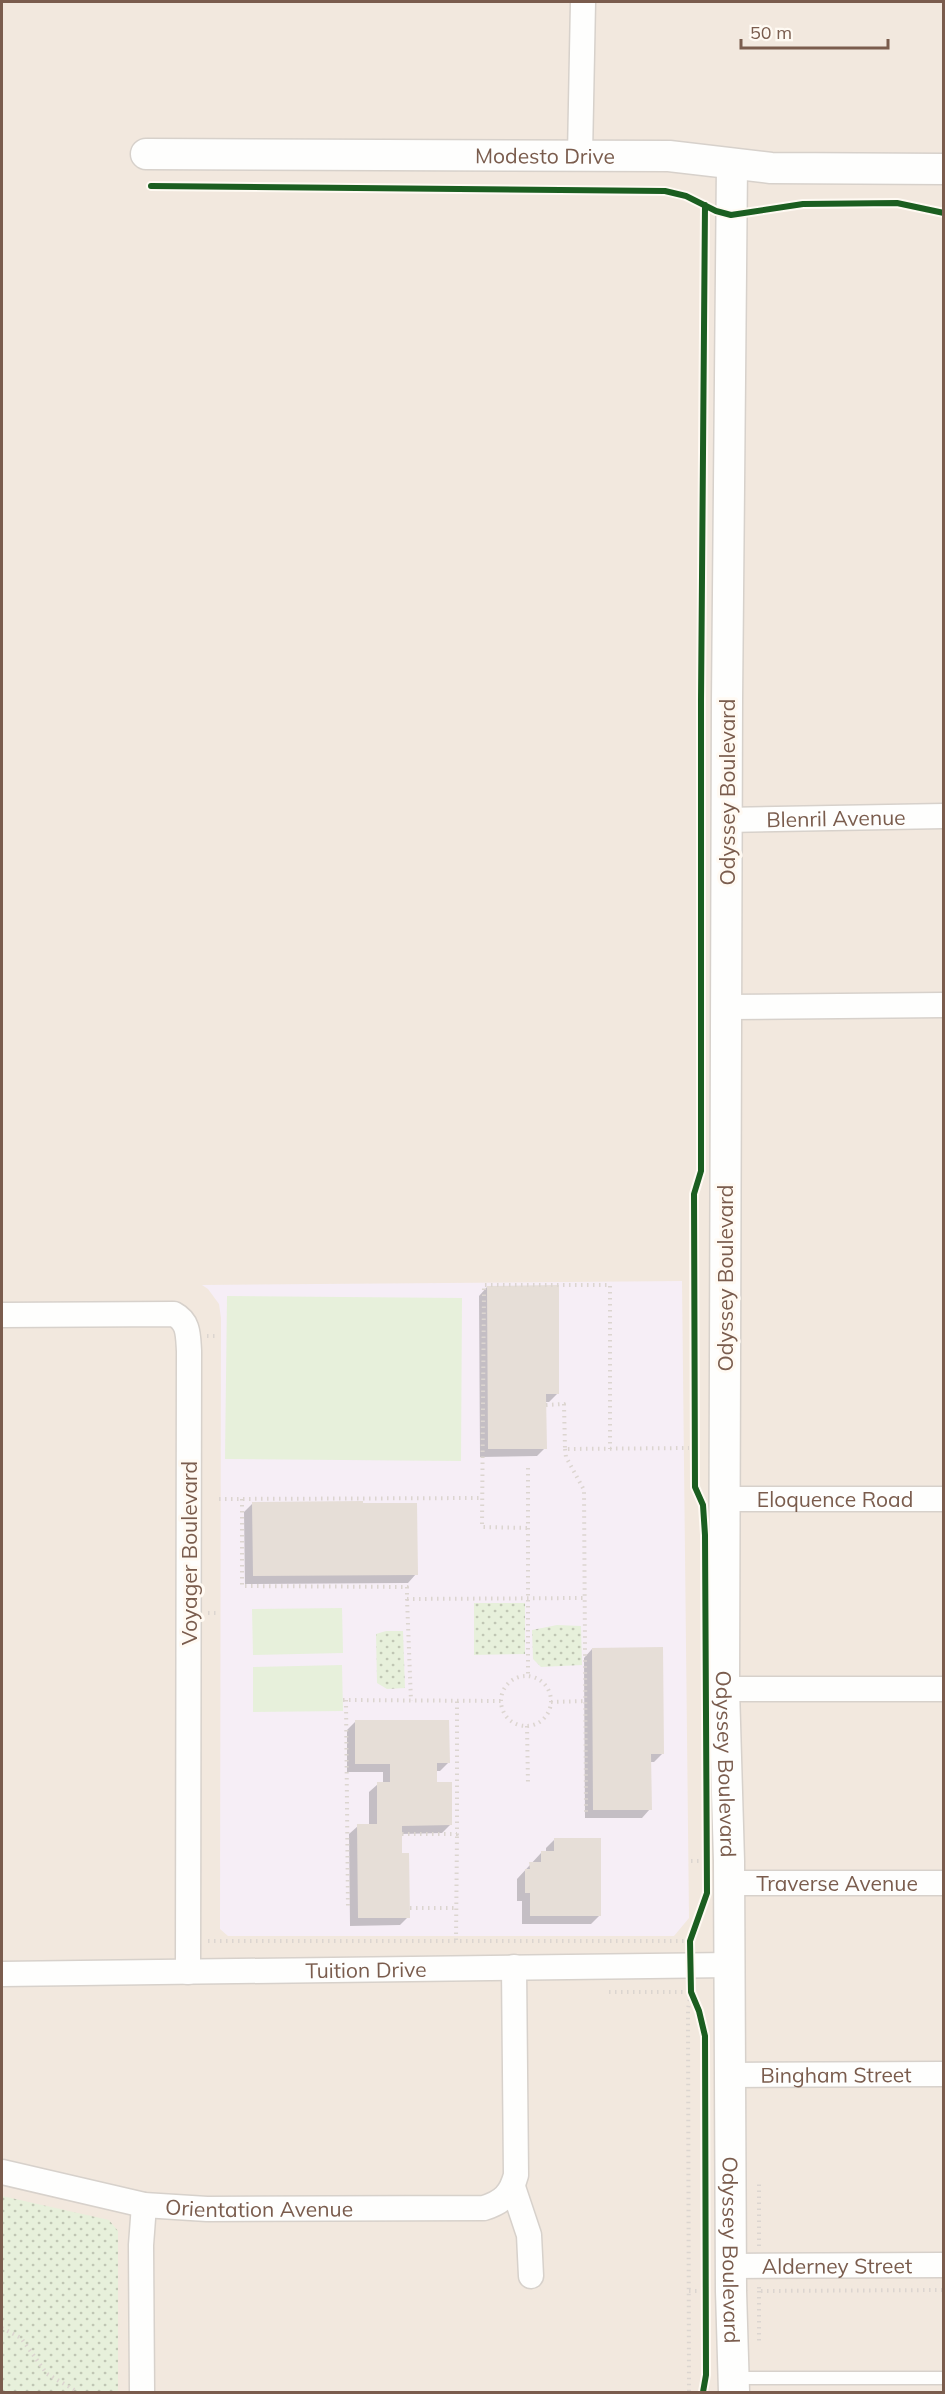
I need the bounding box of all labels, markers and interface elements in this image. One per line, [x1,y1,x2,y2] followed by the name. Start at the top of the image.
[741,12,888,50] scale bar
[750,21,792,44] text: 50 m
[475,142,615,169] street label: Modesto Drive
[714,699,740,885] street label: Odyssey Boulevard
[766,804,906,832] street label: Blenril Avenue
[712,1185,738,1371] street label: Odyssey Boulevard
[176,1461,202,1645] street label: Voyager Boulevard
[757,1486,913,1512] street label: Eloquence Road
[711,1670,742,1858] street label: Odyssey Boulevard
[756,1870,918,1896] street label: Traverse Avenue
[305,1956,427,1983] street label: Tuition Drive
[760,2061,912,2088] street label: Bingham Street
[717,2156,746,2344] street label: Odyssey Boulevard
[164,2193,353,2222] street label: Orientation Avenue
[762,2252,912,2279] street label: Alderney Street

